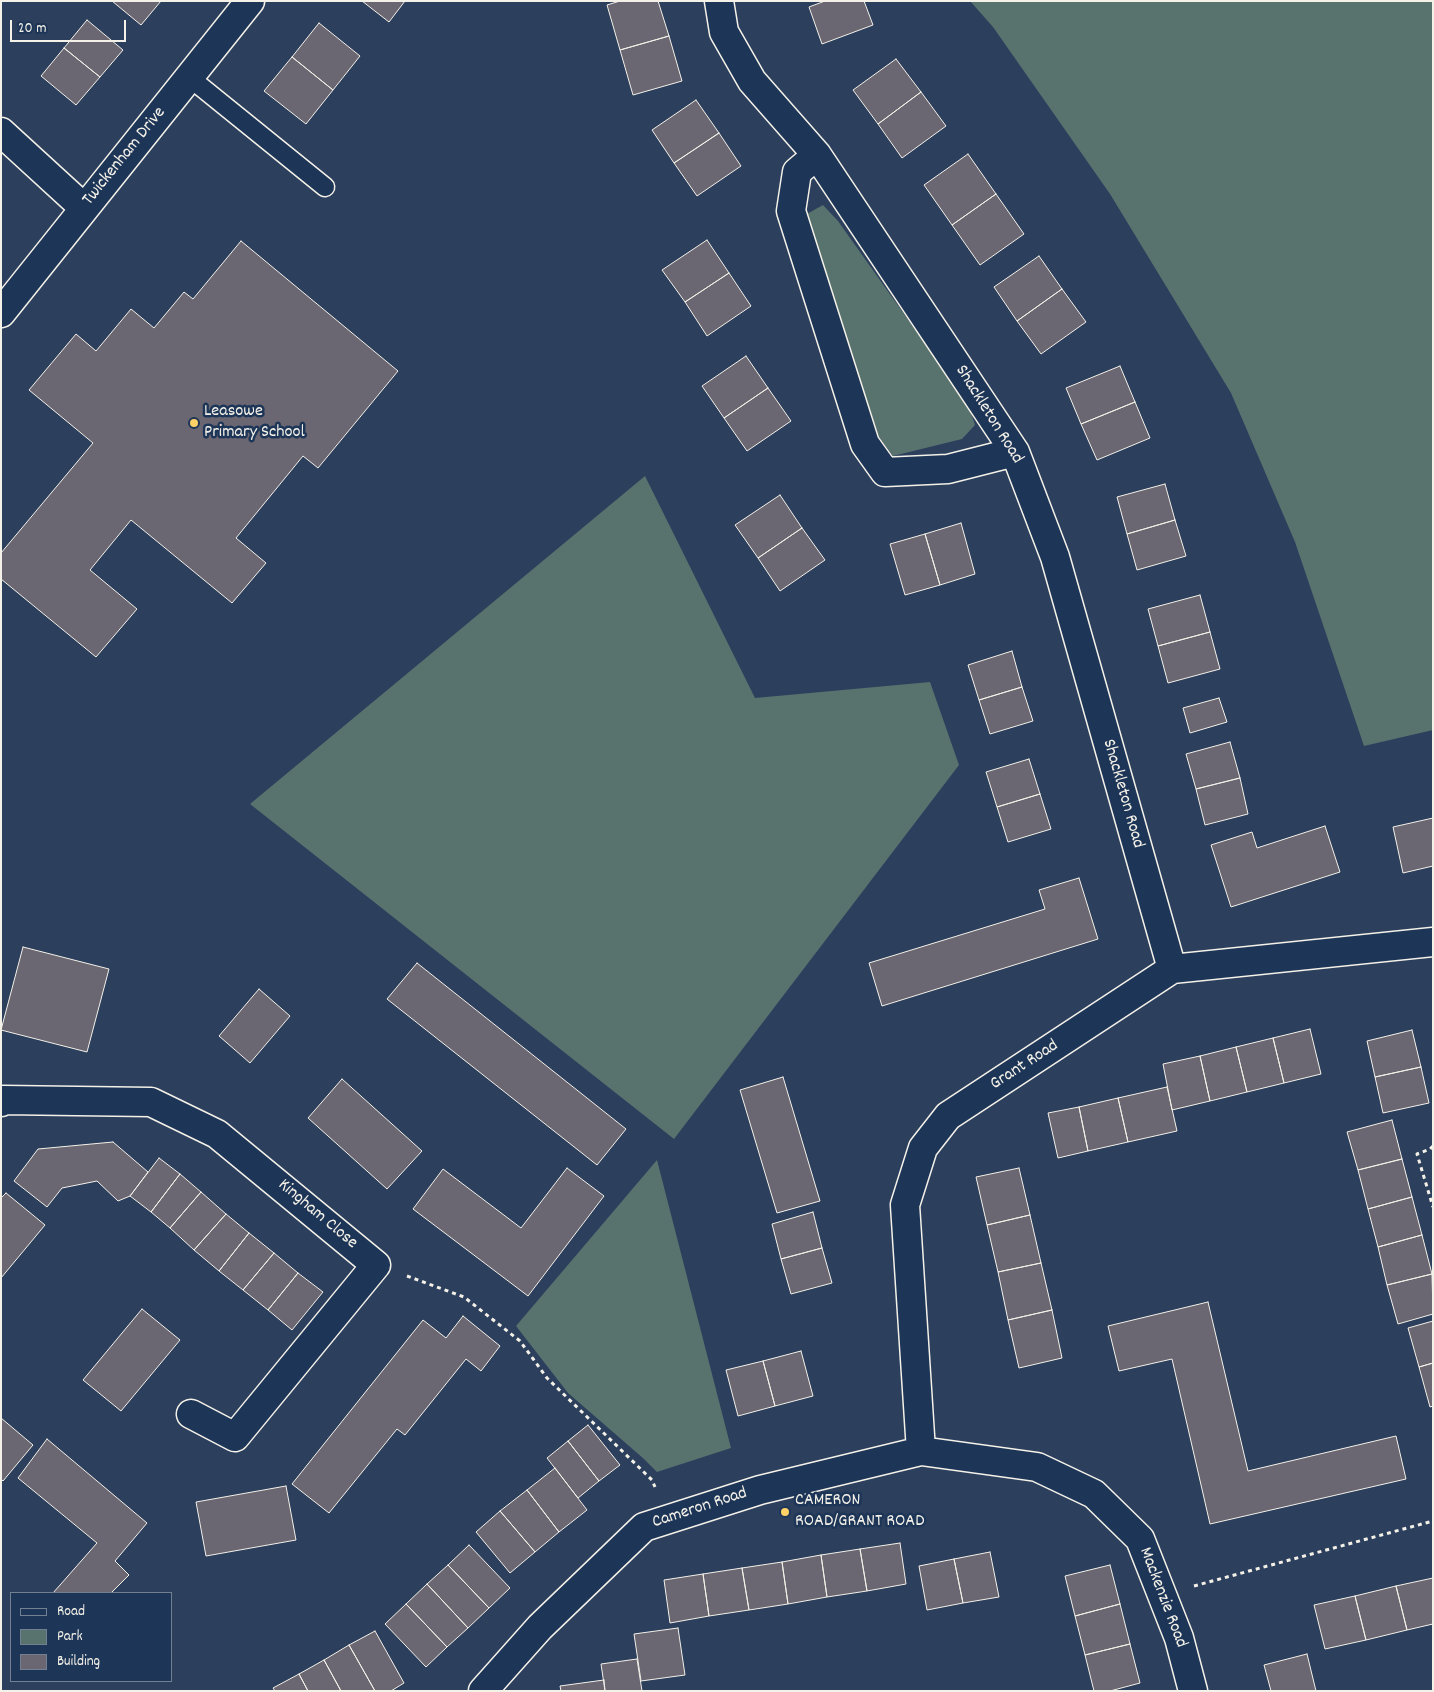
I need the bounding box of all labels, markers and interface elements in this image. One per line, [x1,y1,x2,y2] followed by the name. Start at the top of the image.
[12,10,129,42] scale bar
[18,18,46,40] text: 20 m
[79,103,171,211] street label: Twickenham Drive
[949,362,1027,468] street label: Shackleton Road
[204,402,305,444] place label: Leasowe Primary School
[188,417,200,429] marker: Leasowe Primary School
[1096,737,1148,851] street label: Shackleton Road
[987,1036,1063,1096] street label: Grant Road
[273,1175,361,1255] street label: Kingham Close
[650,1484,750,1534] street label: Cameron Road
[795,1491,924,1534] place label: CAMERON ROAD/GRANT ROAD
[779,1506,791,1518] marker: CAMERON ROAD/GRANT ROAD
[1133,1545,1191,1651] street label: Mackenzie Road
[10,1592,172,1682] legend
[57,1601,85,1623] text: Road
[57,1626,83,1648] text: Park
[57,1651,100,1673] text: Building

